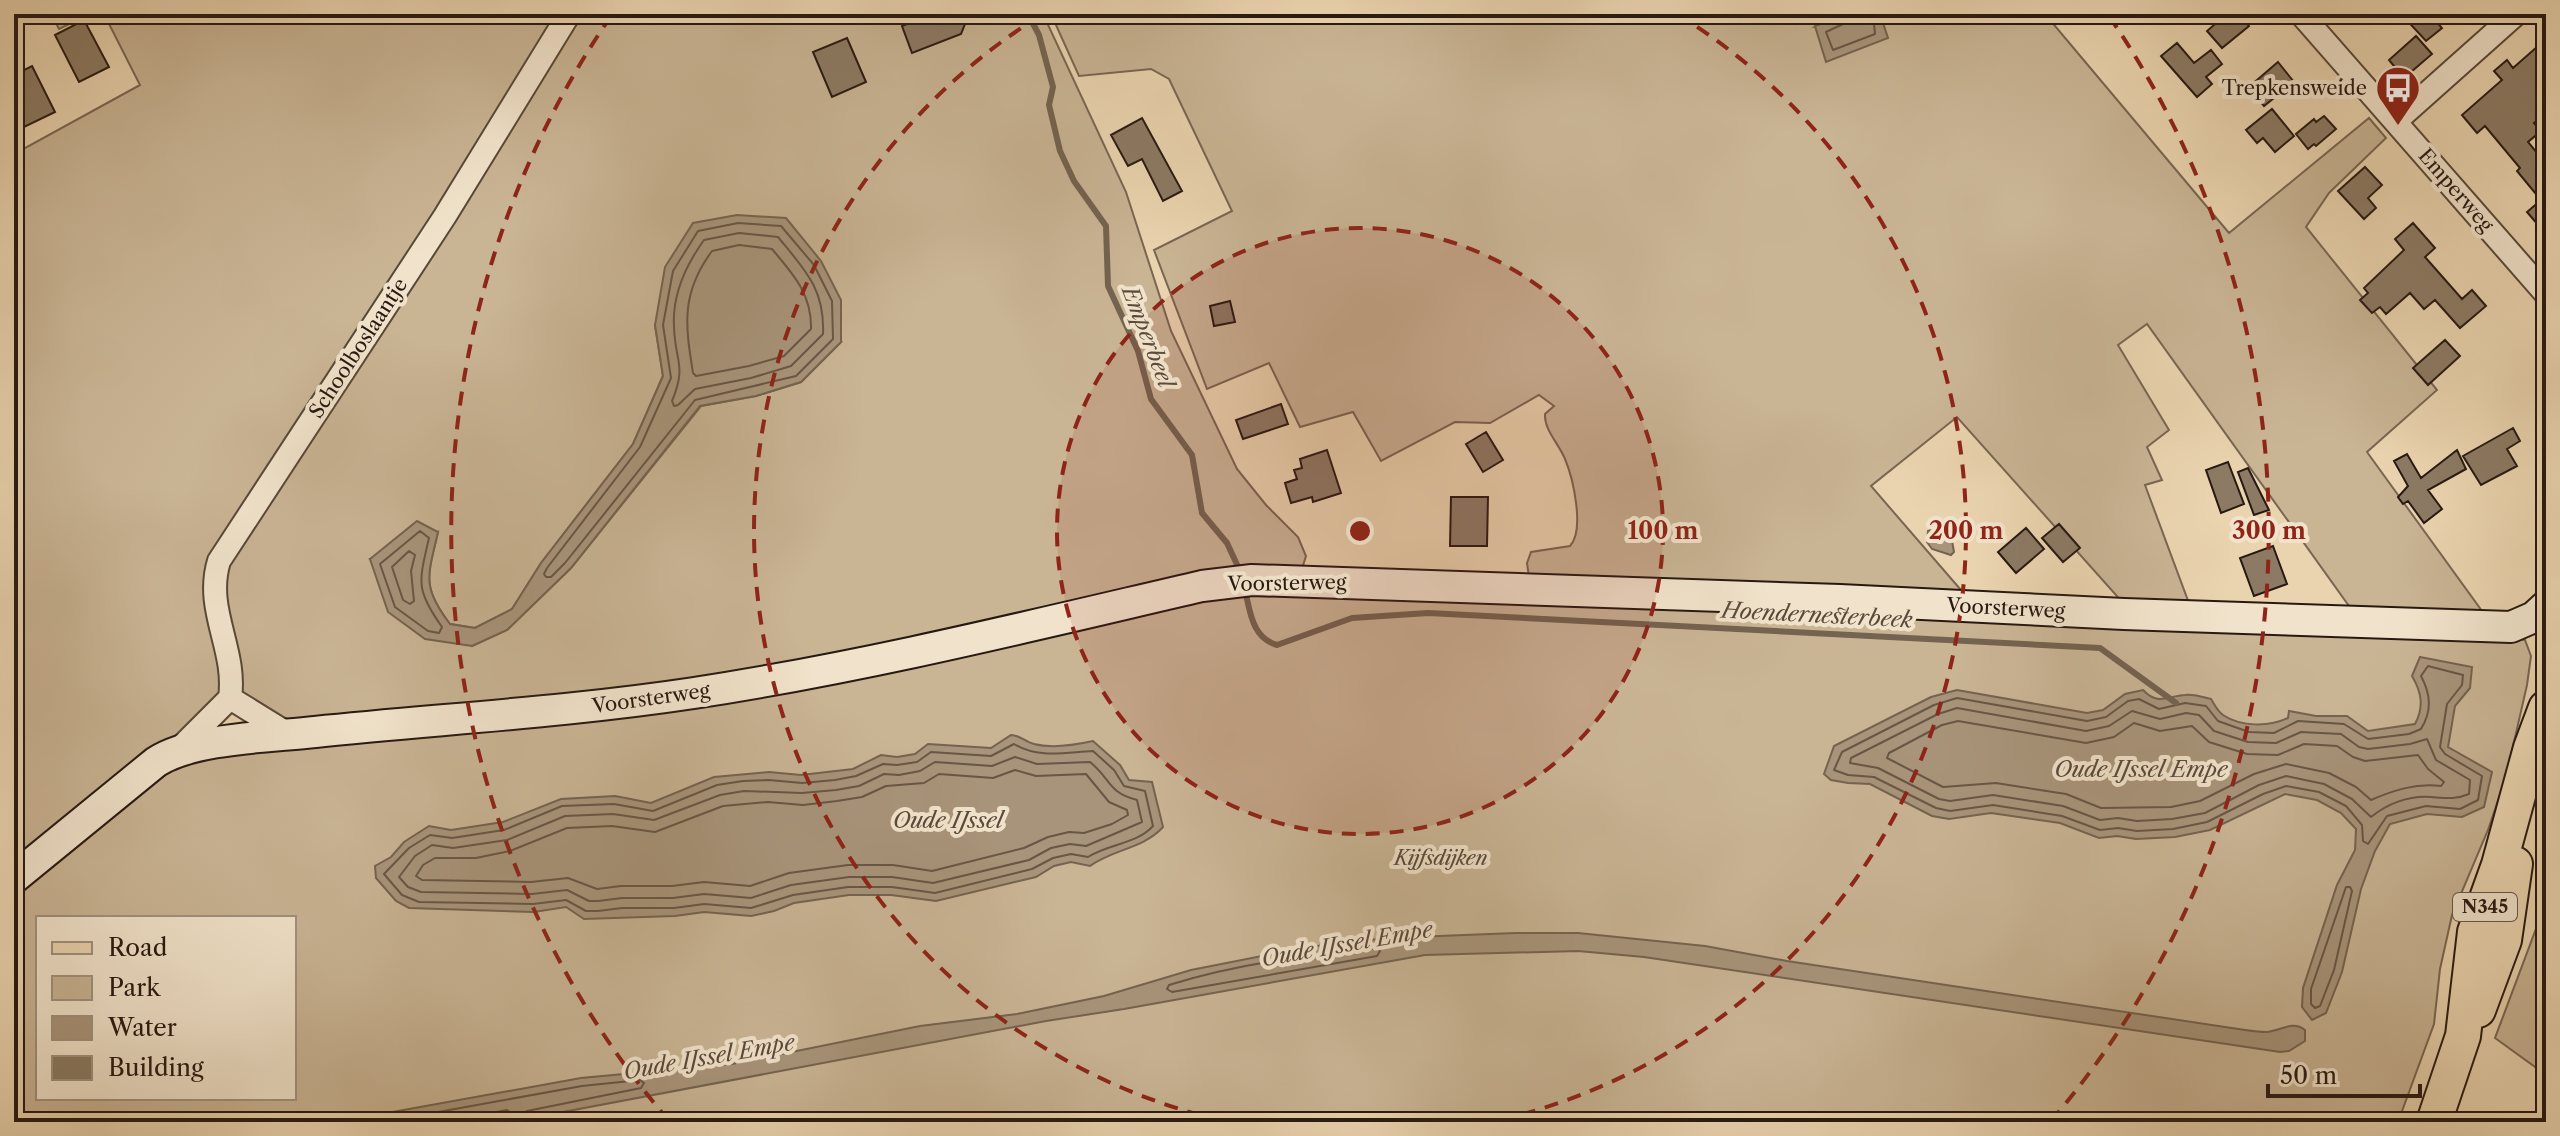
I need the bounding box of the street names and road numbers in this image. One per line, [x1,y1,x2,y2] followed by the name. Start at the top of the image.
[2413,144,2499,237] street label: Emperweg
[304,274,412,422] street label: Schoolboslaantje
[1226,570,1347,596] street label: Voorsterweg
[1945,593,2066,623] street label: Voorsterweg
[590,678,712,718] street label: Voorsterweg
[2453,893,2517,921] road number: N345

